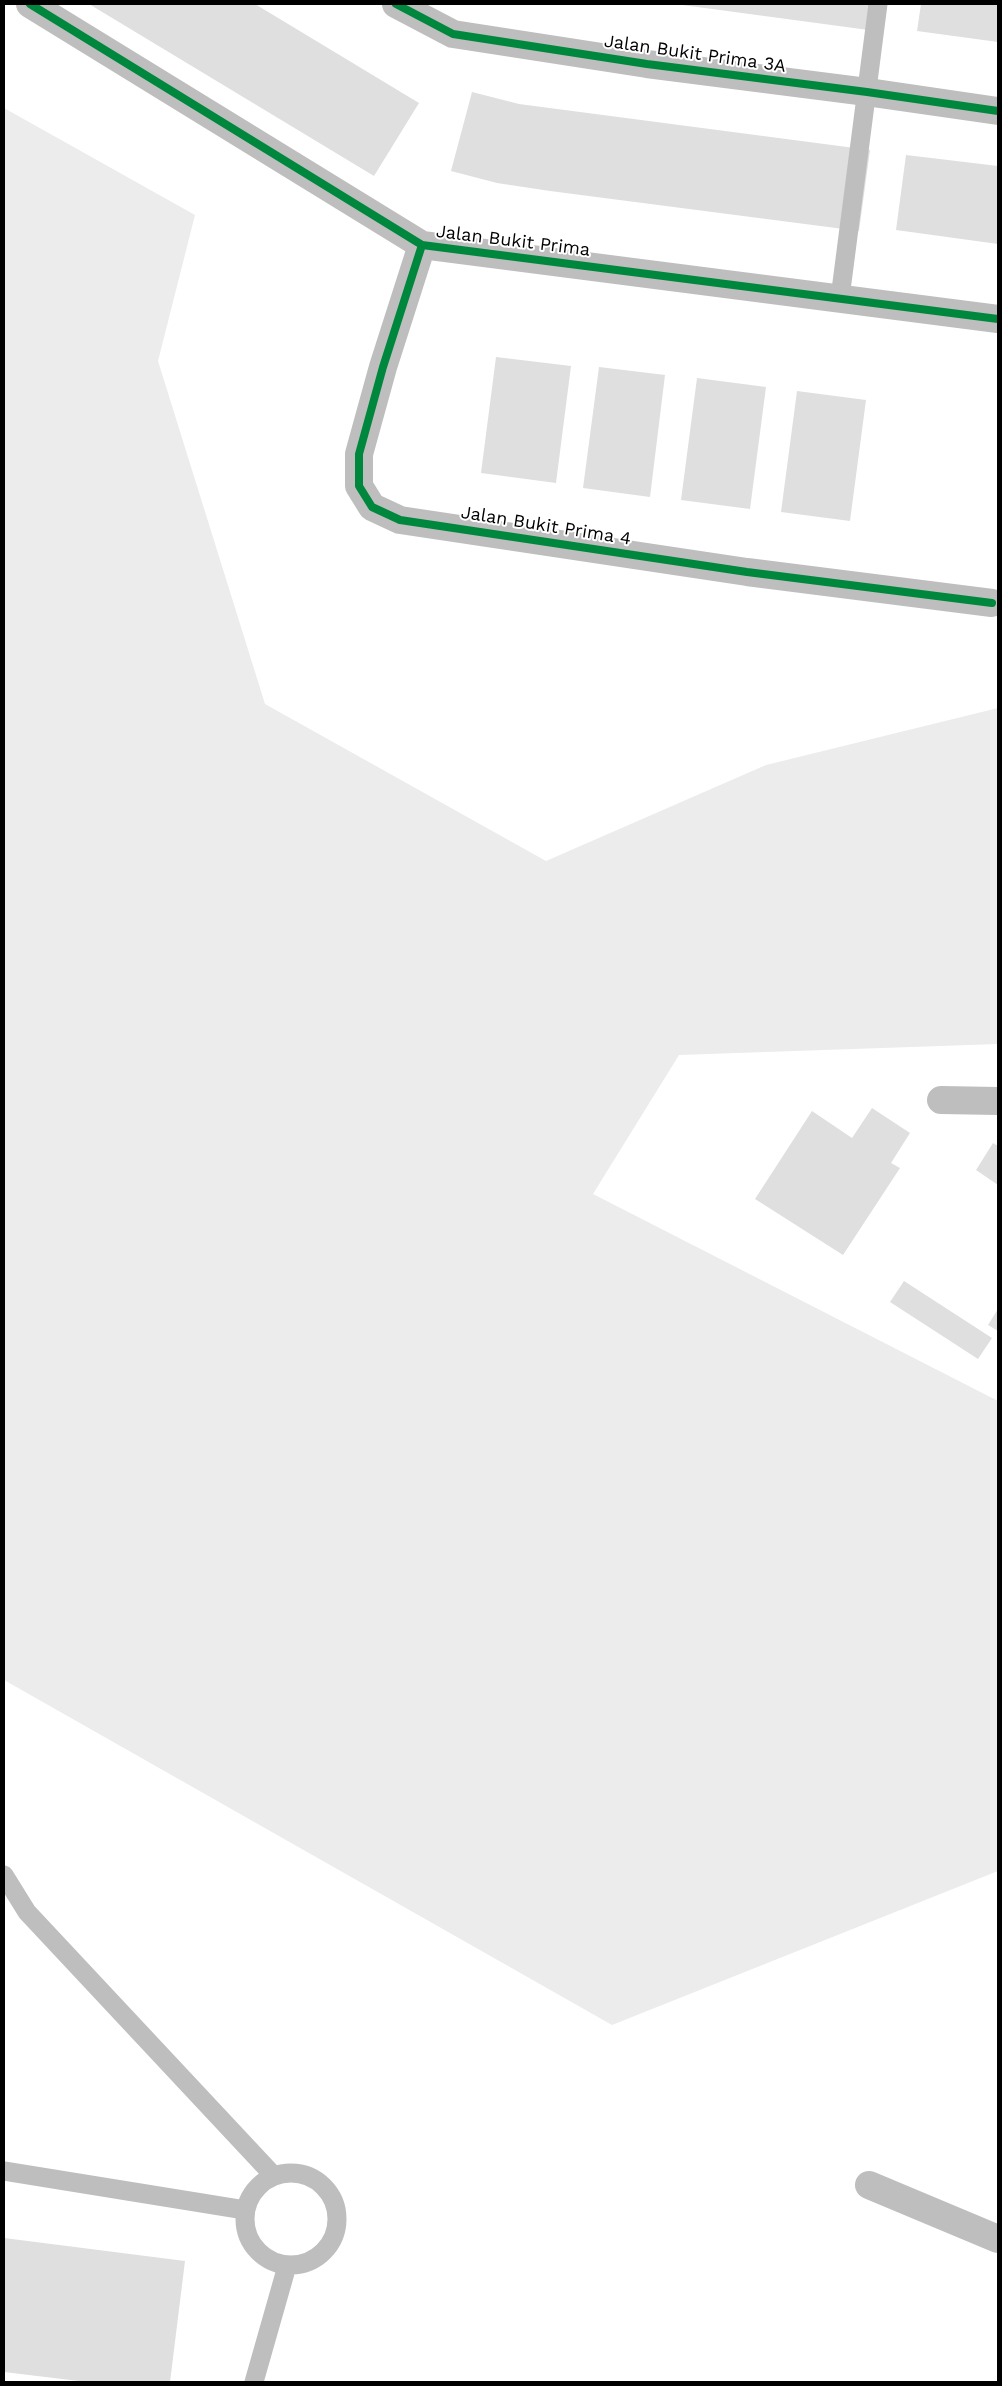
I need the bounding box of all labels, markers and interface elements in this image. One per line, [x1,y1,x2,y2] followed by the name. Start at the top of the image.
[603,31,787,77] street label: Jalan Bukit Prima 3A
[435,221,591,261] street label: Jalan Bukit Prima
[459,502,633,550] street label: Jalan Bukit Prima 4

